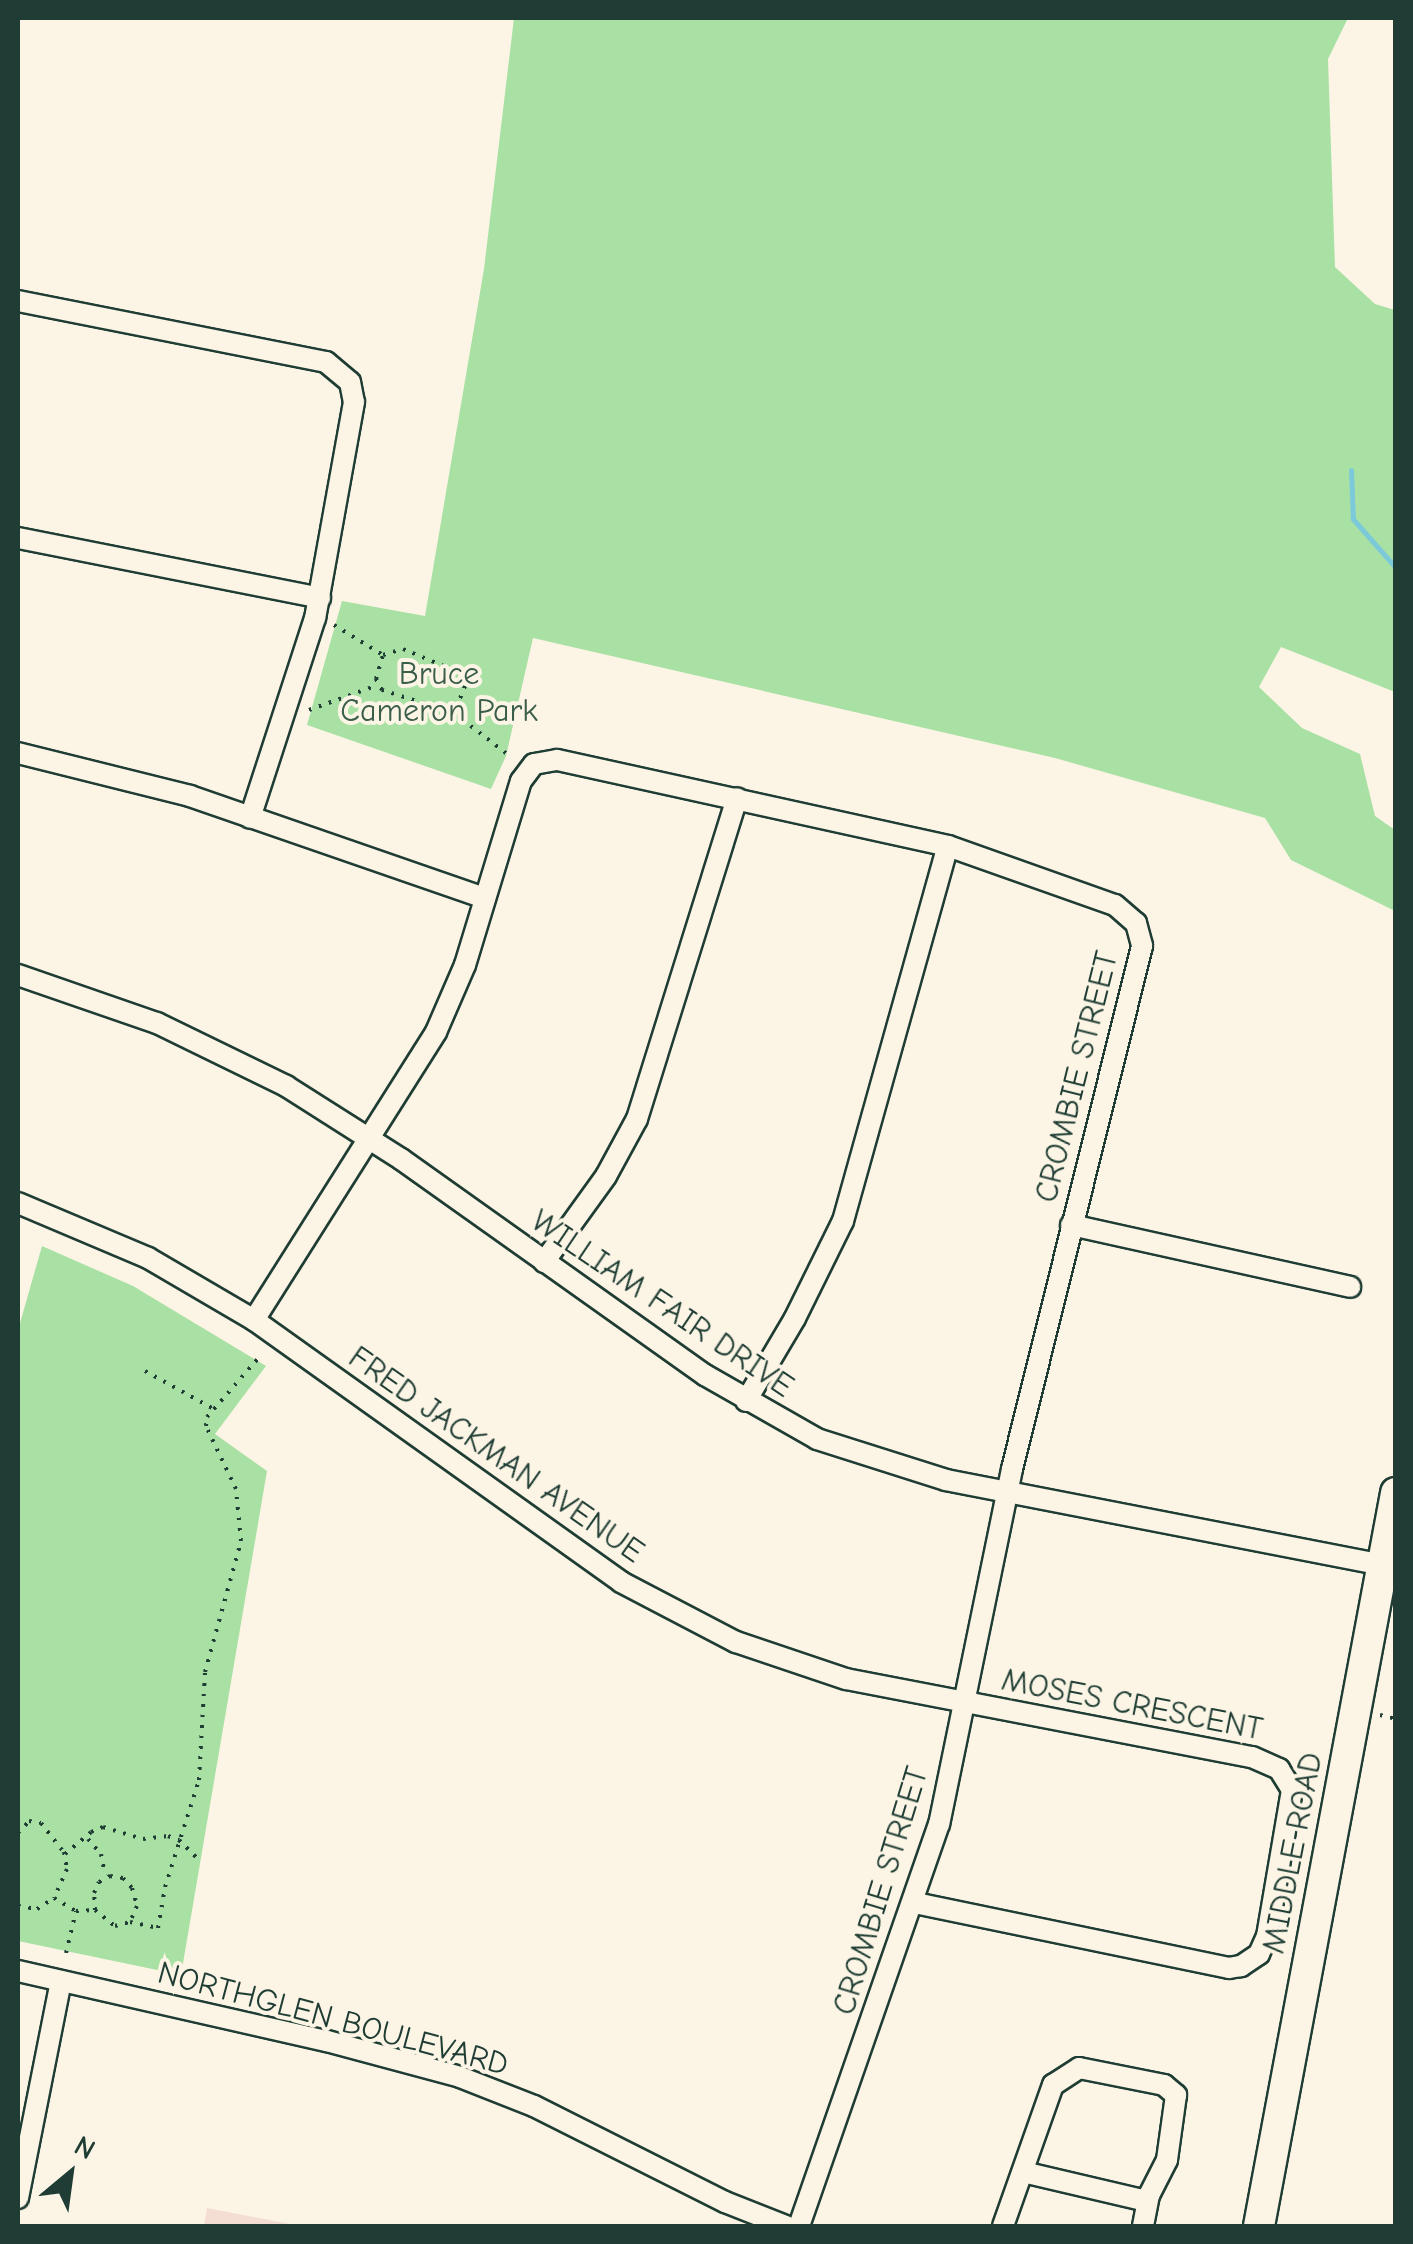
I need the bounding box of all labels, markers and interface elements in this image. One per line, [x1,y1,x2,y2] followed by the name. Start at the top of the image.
[340,656,538,731] park label: Bruce Cameron Park
[1027,948,1127,1206] street label: CROMBIE STREET
[524,1202,800,1406] street label: WILLIAM FAIR DRIVE
[341,1338,651,1572] street label: FRED JACKMAN AVENUE
[998,1661,1266,1749] street label: MOSES CRESCENT
[1255,1749,1331,1957] street label: MIDDLE ROAD
[825,1762,937,2020] street label: CROMBIE STREET
[154,1954,512,2084] street label: NORTHGLEN BOULEVARD
[20,2124,120,2224] north arrow
[69,2129,100,2166] text: N

